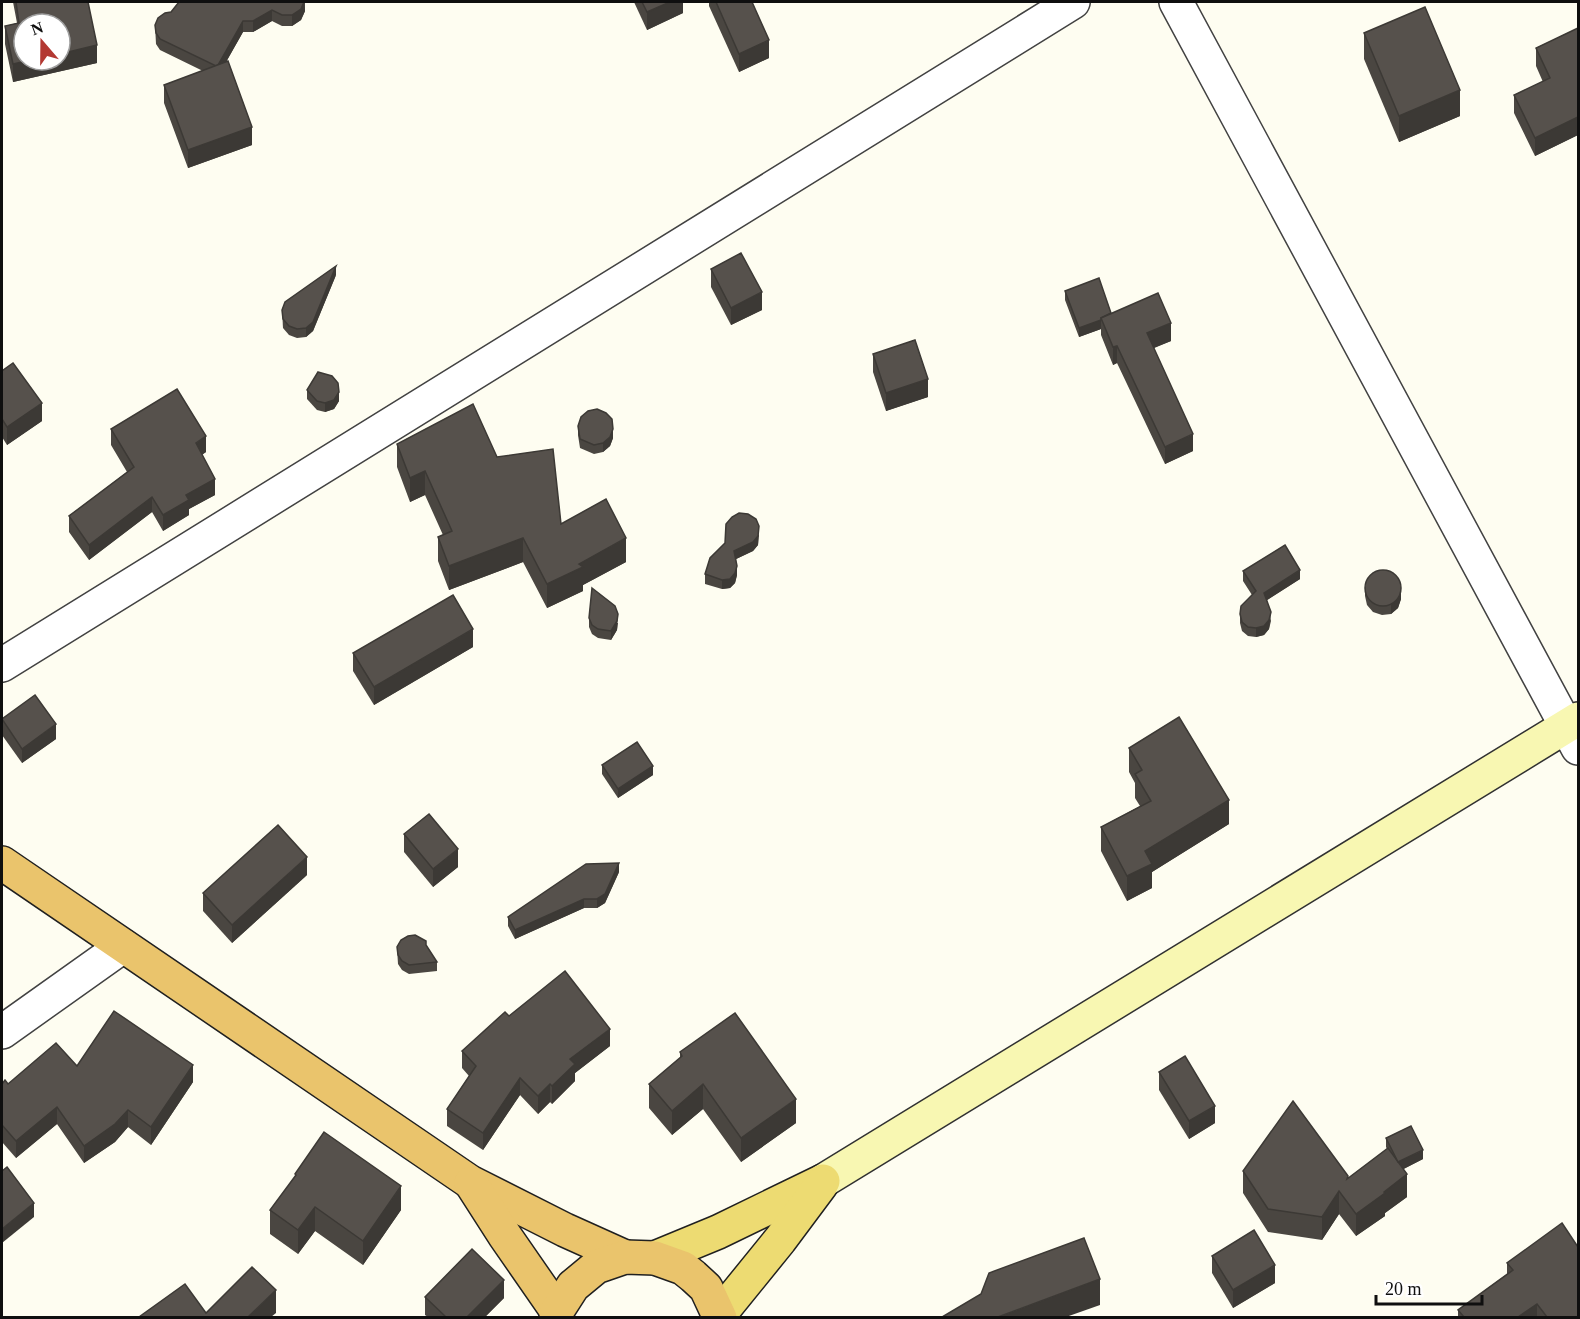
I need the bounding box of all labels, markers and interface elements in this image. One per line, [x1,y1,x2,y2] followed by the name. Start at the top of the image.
[12,12,72,72] north arrow
[29,18,46,38] text: N
[1376,1268,1482,1306] scale bar
[1385,1279,1422,1299] text: 20 m

